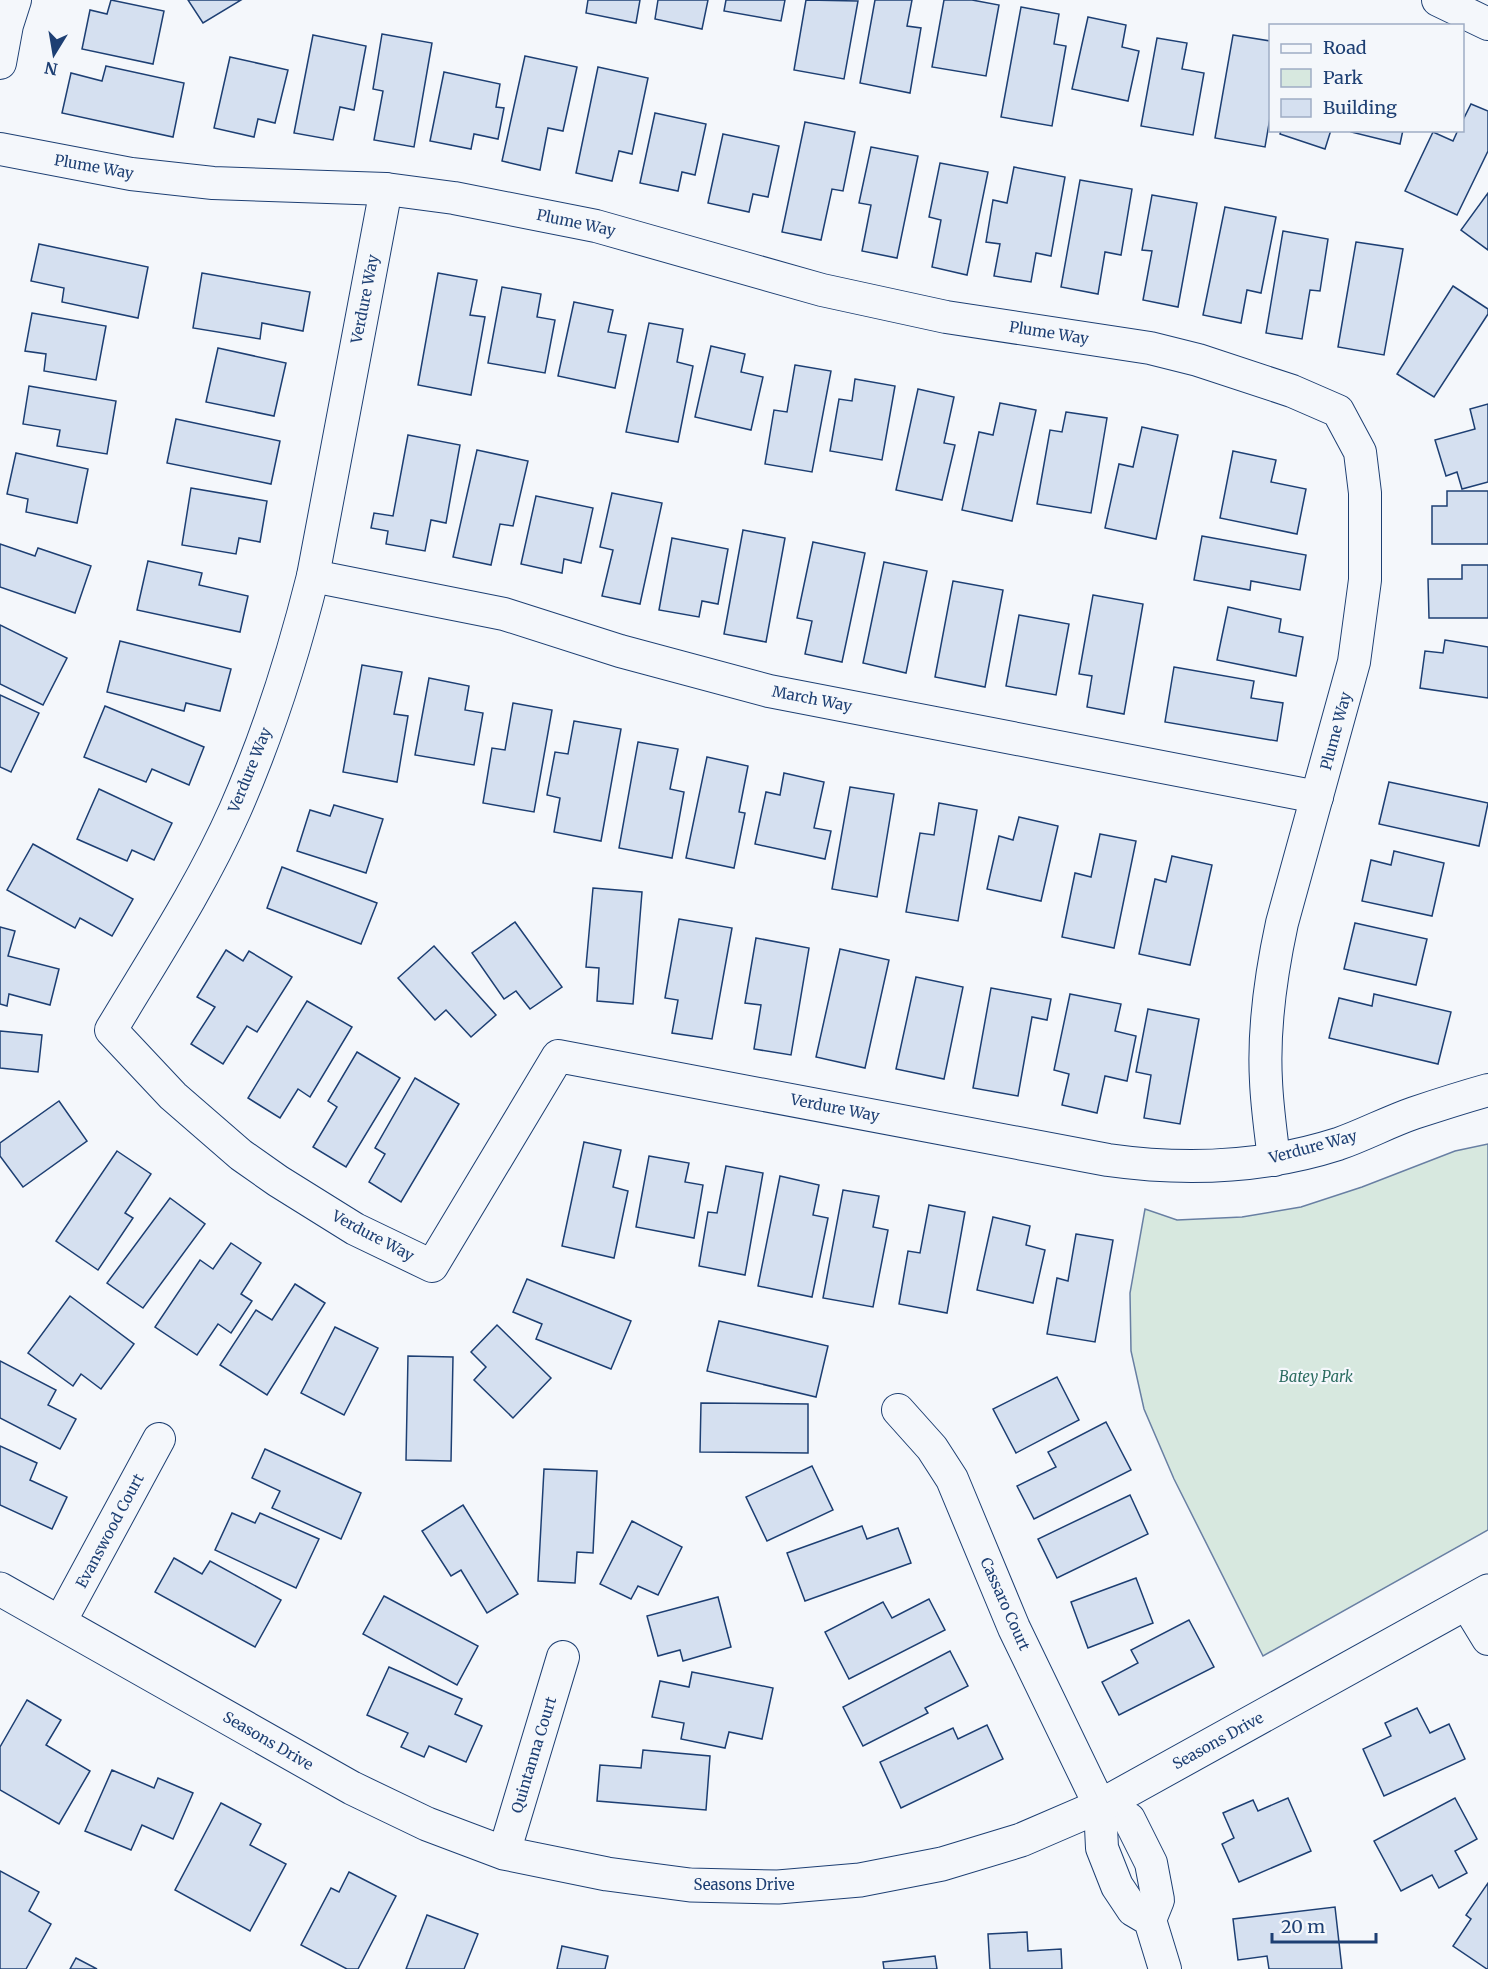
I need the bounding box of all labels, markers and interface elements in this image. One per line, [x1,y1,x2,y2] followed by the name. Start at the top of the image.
[24,24,84,84] north arrow
[1269,24,1464,132] legend
[1323,36,1367,59] text: Road
[43,58,59,80] text: N
[1323,66,1364,89] text: Park
[1323,96,1397,119] text: Building
[53,150,136,183] street label: Plume Way
[535,205,618,240] street label: Plume Way
[346,253,382,346] street label: Verdure Way
[1008,317,1091,348] street label: Plume Way
[771,681,854,716] street label: March Way
[1316,689,1355,772] street label: Plume Way
[223,724,275,816] street label: Verdure Way
[788,1089,881,1125] street label: Verdure Way
[1266,1126,1359,1168] street label: Verdure Way
[328,1206,418,1265] street label: Verdure Way
[1279,1367,1354,1386] park label: Batey Park
[71,1470,148,1591] street label: Evanswood Court
[976,1554,1035,1653] street label: Cassaro Court
[507,1694,560,1815] street label: Quintanna Court
[220,1707,317,1774] street label: Seasons Drive
[1169,1708,1267,1773] street label: Seasons Drive
[694,1875,795,1894] street label: Seasons Drive
[1272,1906,1376,1944] scale bar
[1281,1915,1325,1938] text: 20 m

